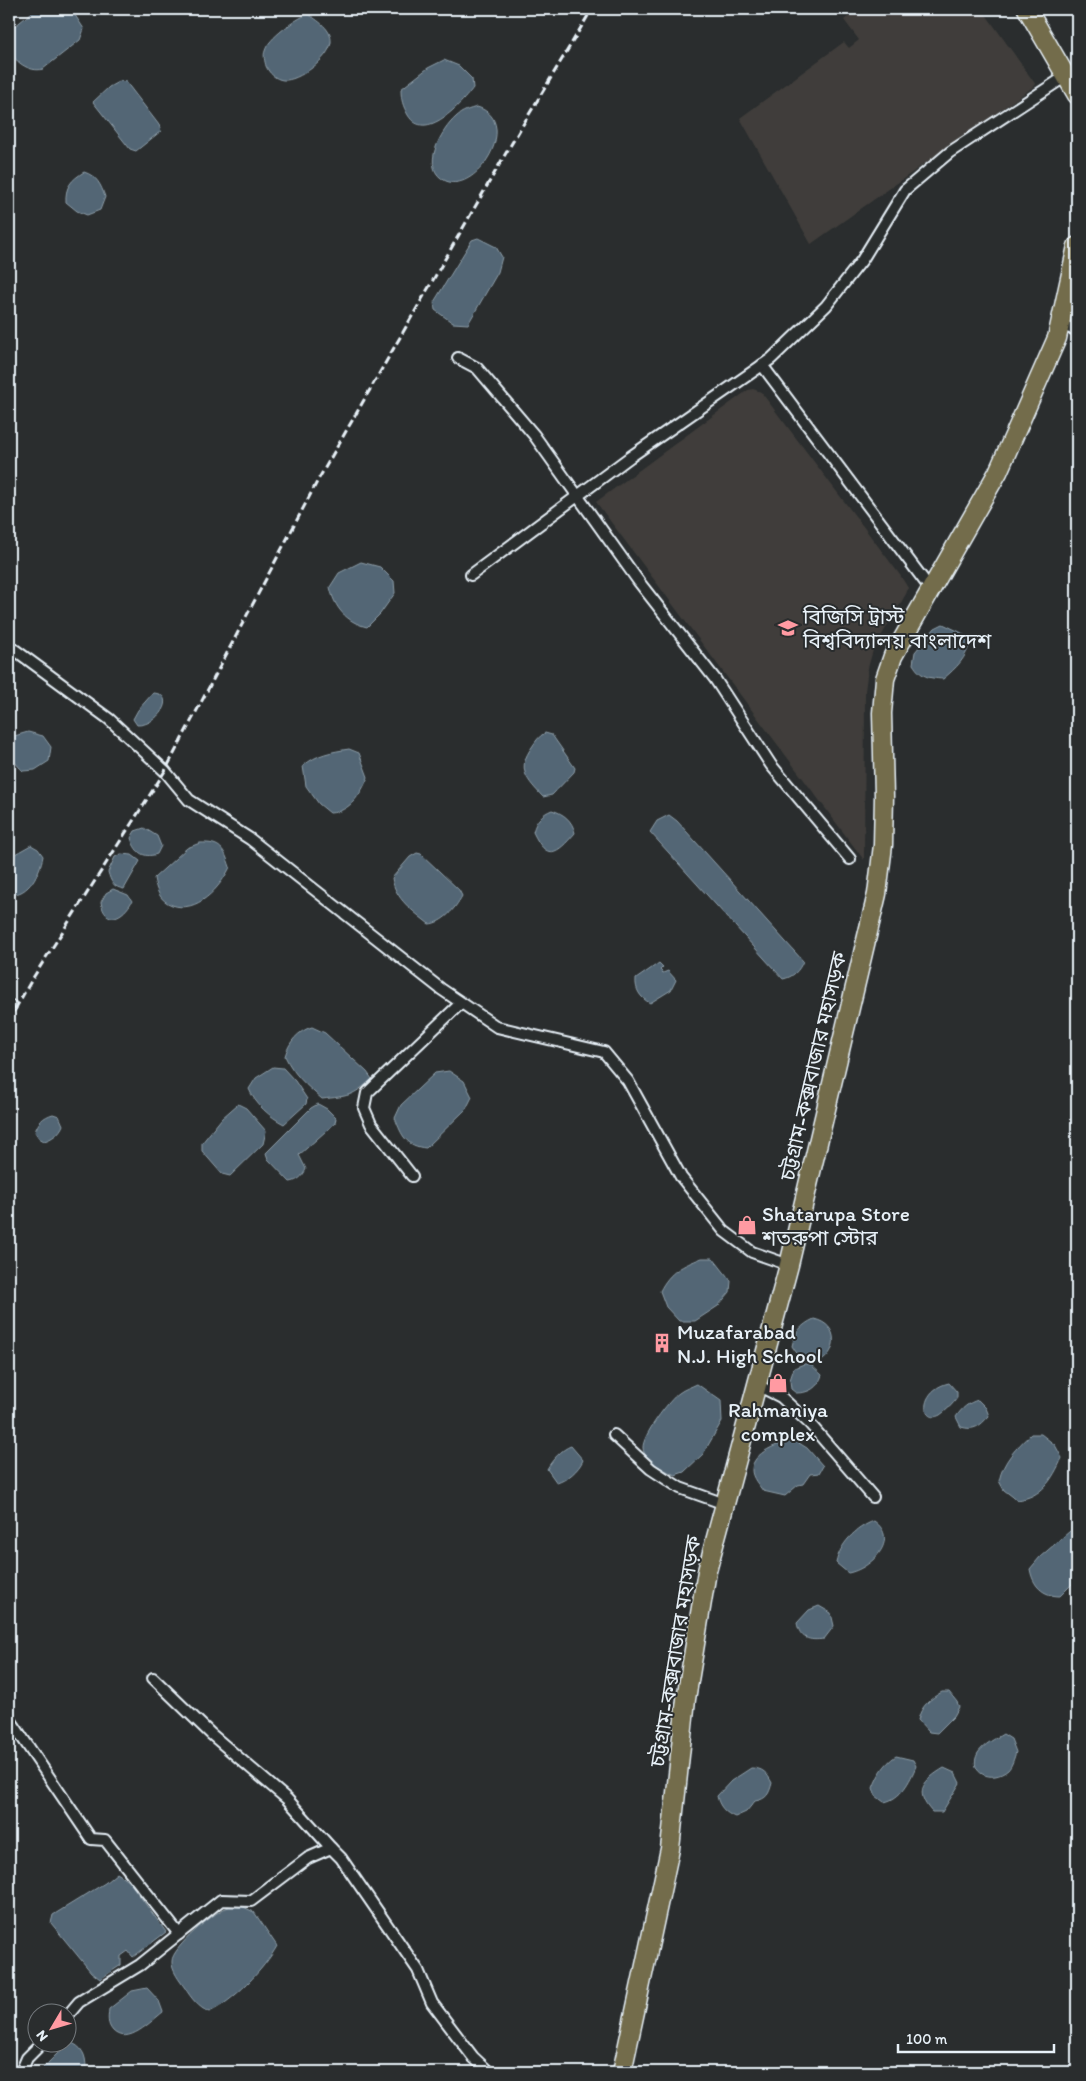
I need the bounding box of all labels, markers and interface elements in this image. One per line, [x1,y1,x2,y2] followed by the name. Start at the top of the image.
[802,604,992,653] place label: বিজিসি ট্রাস্ট বিশ্ববিদ্যালয় বাংলাদেশ
[777,617,799,639] school or university icon: বিজিসি ট্রাস্ট বিশ্ববিদ্যালয় বাংলাদেশ
[774,948,852,1184] street label: চট্টগ্রাম-কক্সবাজার মহাসড়ক
[761,1201,910,1250] place label: Shatarupa Store শতরুপা স্টোর
[736,1214,758,1236] shop icon: Shatarupa Store শতরুপা স্টোর
[677,1319,822,1368] place label: Muzafarabad N.J. High School
[651,1332,673,1354] building icon: Muzafarabad N.J. High School
[767,1372,789,1394] shop icon: Rahmaniya complex
[728,1397,828,1446] place label: Rahmaniya complex
[644,1533,706,1769] street label: চট্টগ্রাম-কক্সবাজার মহাসড়ক
[28,2004,78,2054] north arrow
[898,2021,1055,2053] scale bar
[33,2027,52,2045] text: N
[906,2030,948,2048] text: 100 m

